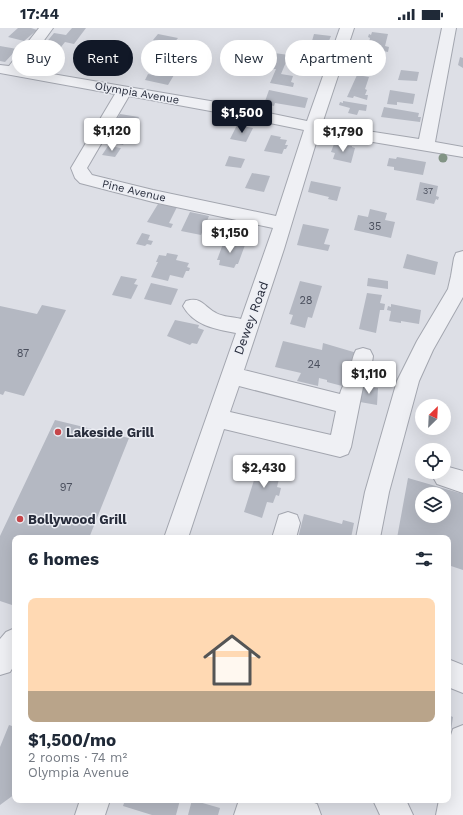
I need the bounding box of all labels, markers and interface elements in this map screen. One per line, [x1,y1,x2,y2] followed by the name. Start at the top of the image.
[20,5,59,23] text: 17:44
[12,40,65,76] chip: Buy
[73,40,133,76] chip: Rent
[141,40,212,76] chip: Filters
[220,40,277,76] chip: New
[285,40,386,76] chip: Apartment
[94,79,180,107] street label: Olympia Avenue
[209,100,275,134] pin: $1,500
[221,105,263,120] text: $1,500
[79,118,145,152] pin: $1,120
[310,119,376,153] pin: $1,790
[93,123,131,138] text: $1,120
[323,124,363,139] text: $1,790
[101,177,167,205] street label: Pine Avenue
[423,186,433,196] house number: 37
[197,220,263,254] pin: $1,150
[369,220,381,233] house number: 35
[211,225,249,240] text: $1,150
[231,279,271,357] street label: Dewey Road
[299,294,313,307] house number: 28
[17,347,29,360] house number: 87
[308,358,321,371] house number: 24
[336,361,402,395] pin: $1,110
[351,366,387,381] text: $1,110
[415,399,451,435] north arrow
[415,399,451,523] map controls
[66,425,155,440] place label: Lakeside Grill
[53,427,63,437] marker: Lakeside Grill
[415,443,451,479] button: locate
[231,455,297,489] pin: $2,430
[242,460,286,475] text: $2,430
[60,481,72,494] house number: 97
[415,487,451,523] button: layers
[28,512,127,527] place label: Bollywood Grill
[15,514,25,524] marker: Bollywood Grill
[413,548,435,570] icon: filters
[28,549,99,569] text: 6 homes
[196,624,268,696] icon: home
[28,730,116,750] text: $1,500/mo
[28,750,127,765] text: 2 rooms · 74 m²
[28,765,129,780] text: Olympia Avenue

